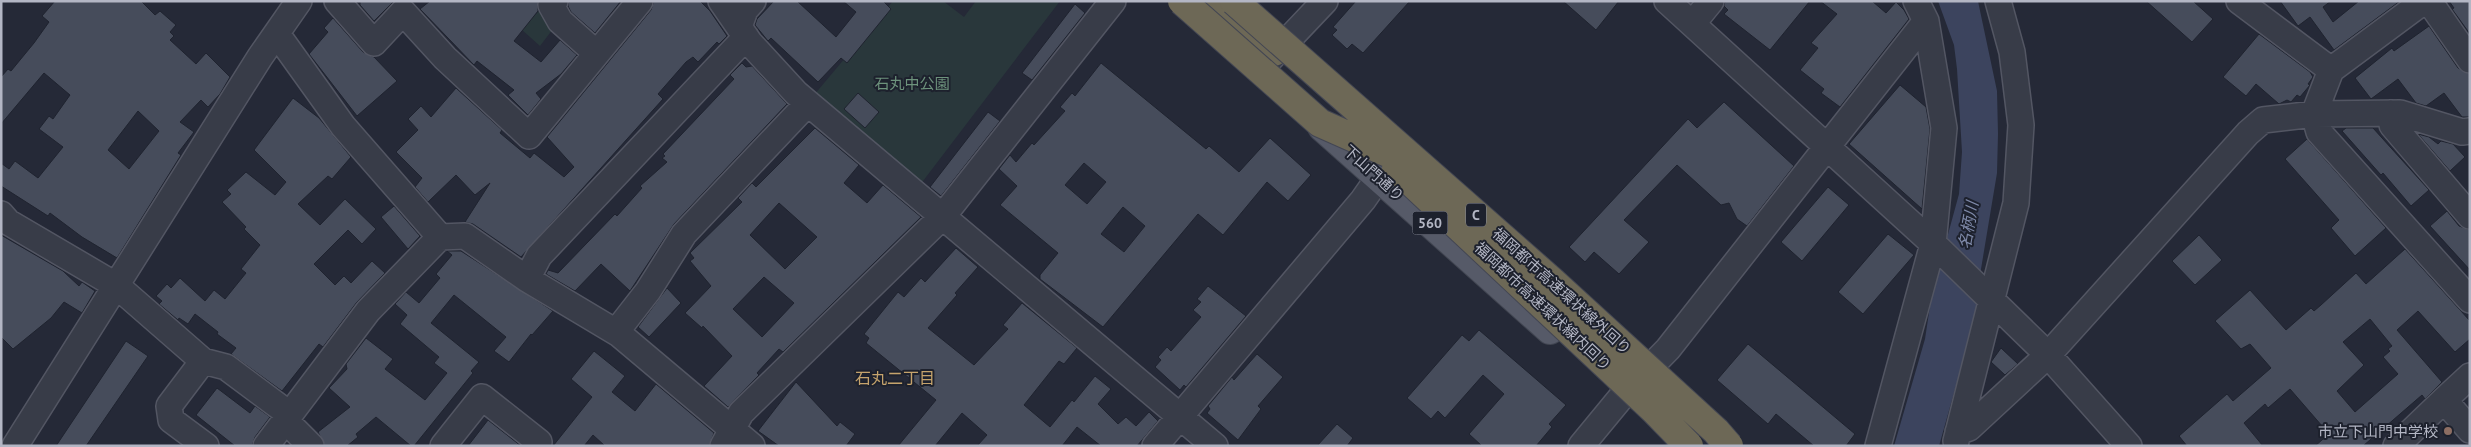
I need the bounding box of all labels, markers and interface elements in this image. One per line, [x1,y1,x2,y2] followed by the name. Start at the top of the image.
[874,74,950,93] park label: 石丸中公園
[1340,141,1408,205] street label: 下山門通り
[1954,198,1982,250] water label: 名柄川
[1466,204,1486,226] road number: C
[1412,212,1448,234] road number: 560
[1489,224,1635,358] street label: 福岡都市高速環状線外回り
[1471,238,1615,374] street label: 福岡都市高速環状線内回り
[855,368,935,388] district label: 石丸二丁目
[2318,422,2438,441] place label: 市立下山門中学校
[2442,425,2454,437] marker: 市立下山門中学校

